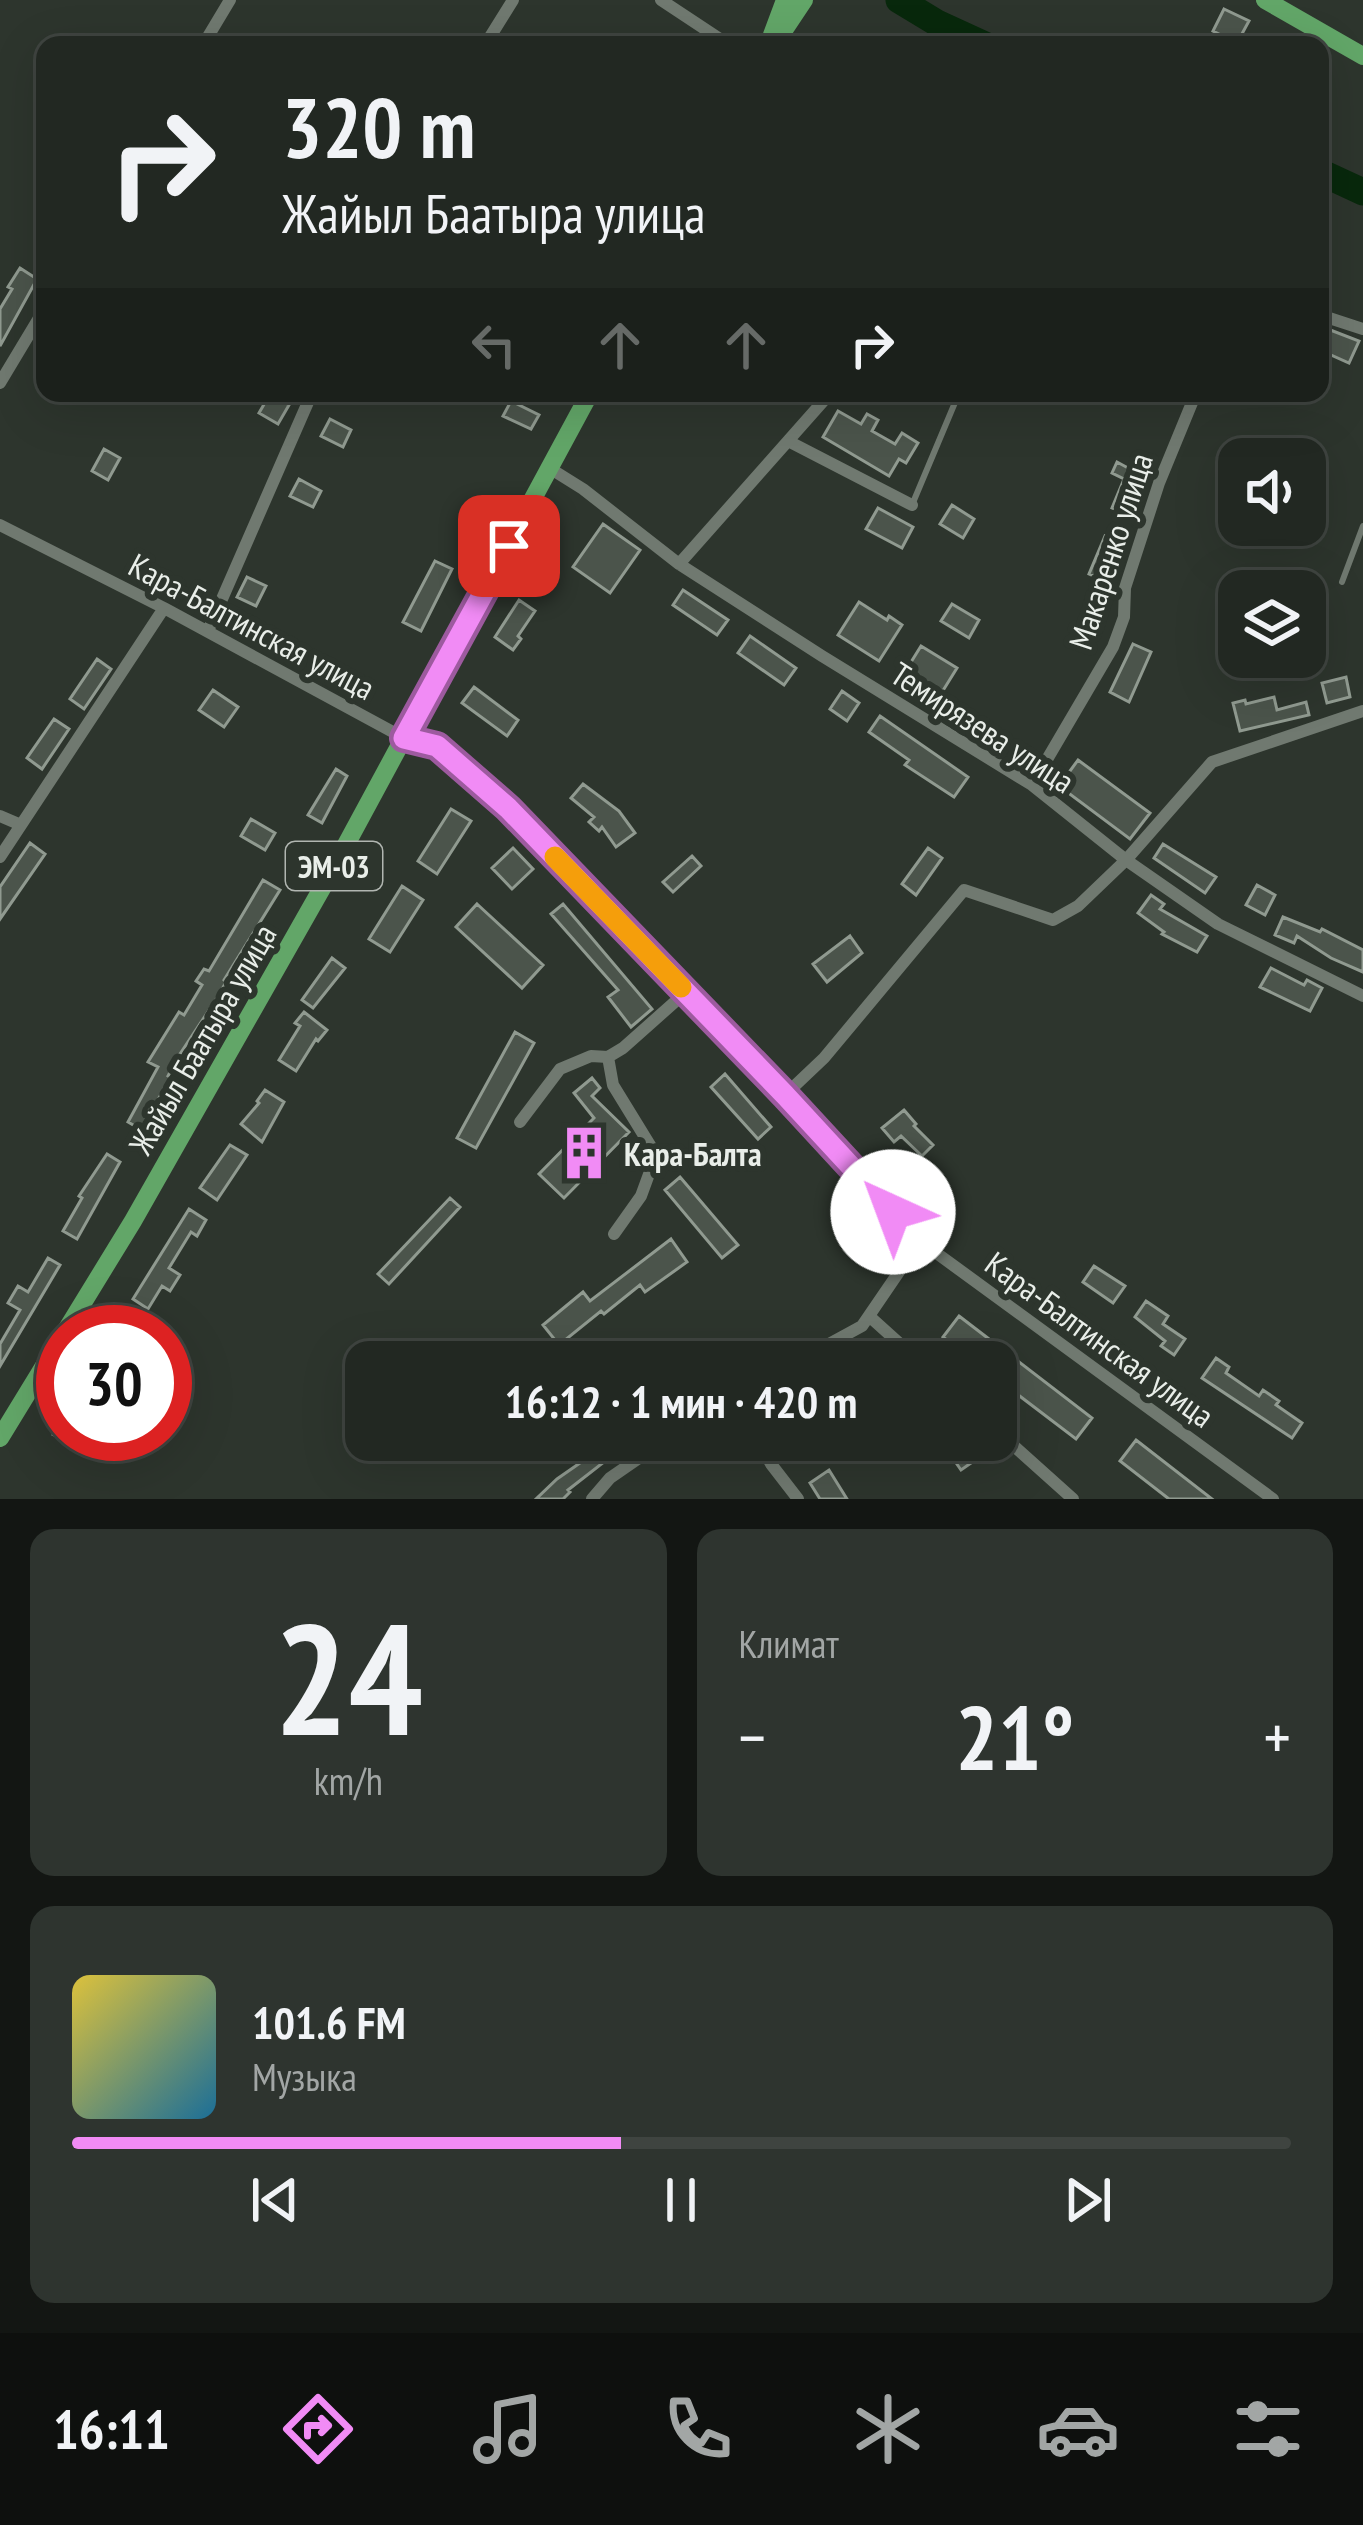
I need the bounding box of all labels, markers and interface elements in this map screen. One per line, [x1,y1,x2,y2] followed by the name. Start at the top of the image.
[282,72,475,181] text: 320 m
[84,84,240,240] icon: right
[282,178,706,248] text: Жайыл Баатыра улица
[461,312,527,378] icon: left
[587,312,653,378] icon: ahead
[713,312,779,378] icon: ahead
[839,312,905,378] icon: right
[1218,438,1326,678] map controls
[1218,438,1326,546] button: sound
[1058,447,1162,655] street label: Макаренко улица
[458,495,560,597] pin
[476,513,542,579] icon: arrive
[122,543,382,709] street label: Кара-Балтинская улица
[1218,570,1326,678] button: layers
[883,652,1083,802] street label: Темирязева улица
[286,842,382,890] road number: ЭМ-03
[118,916,285,1163] street label: Жайыл Баатыра улица
[555,1124,613,1182] building icon: Кара-Балта
[624,1132,762,1175] place label: Кара-Балта
[830,1149,956,1275] position arrow
[977,1242,1223,1436] street label: Кара-Балтинская улица
[36,1305,192,1461] speed limit sign: 30
[505,1372,857,1430] text: 16:12 · 1 мин · 420 m
[274,1576,423,1778] text: 24
[739,1618,839,1669] text: Климат
[955,1678,1074,1795] text: 21°
[739,1694,766,1779] text: −
[1264,1694,1291,1779] text: +
[314,1755,383,1806] text: km/h
[252,1993,406,2051] text: 101.6 FM
[252,2051,357,2102] text: Музыка
[242,2167,308,2233] icon: previous
[648,2167,714,2233] icon: pause
[1055,2167,1121,2233] icon: next
[276,2387,360,2471] icon: directions
[466,2387,550,2471] icon: music
[656,2387,740,2471] icon: phone
[846,2387,930,2471] icon: climate
[1036,2387,1120,2471] icon: car
[1226,2387,1310,2471] icon: filters
[53,2394,170,2464] text: 16:11

